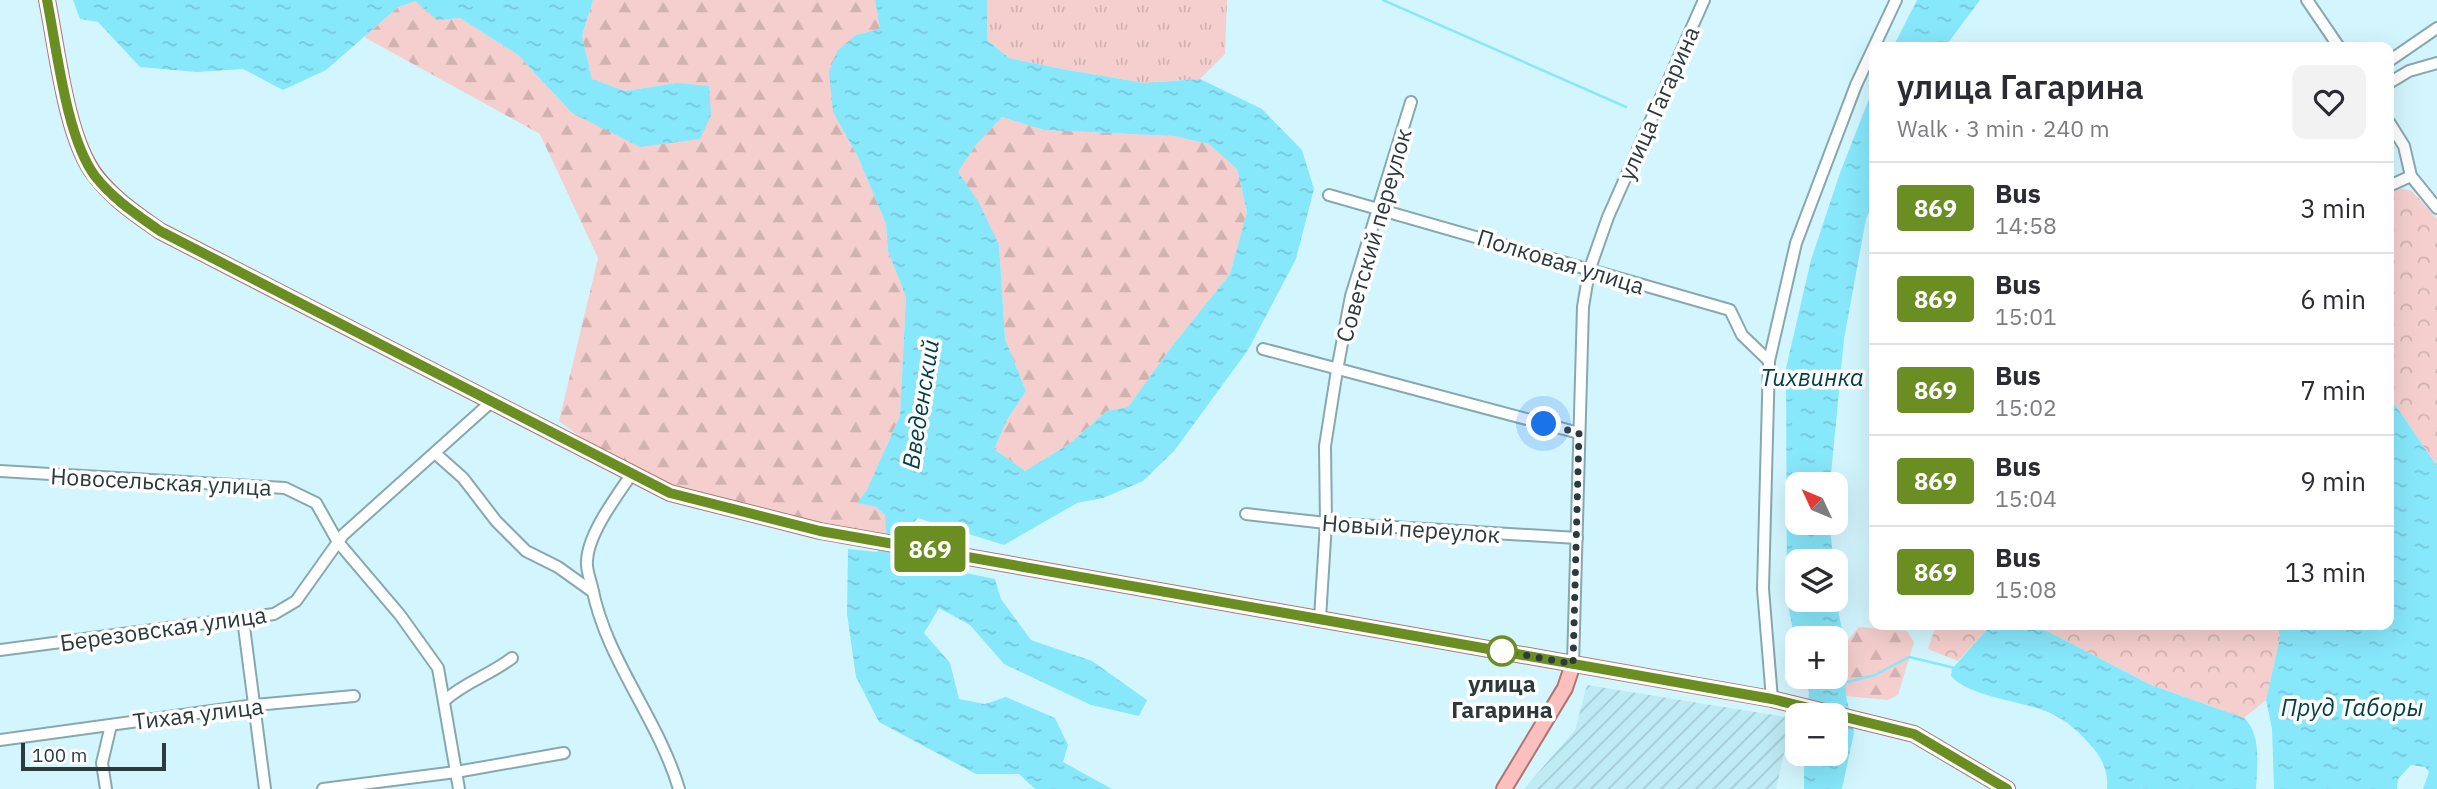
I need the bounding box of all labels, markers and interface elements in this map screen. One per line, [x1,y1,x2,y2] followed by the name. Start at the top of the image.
[1611,21,1705,185] street label: улица Гагарина
[1897,65,2144,108] text: улица Гагарина
[2292,65,2366,139] button: heart
[1897,113,2110,143] text: Walk · 3 min · 240 m
[1328,125,1418,345] street label: Советский переулок
[1995,176,2041,210] text: Bus
[2300,191,2366,225] text: 3 min
[1914,192,1957,224] text: 869
[1995,210,2057,240] text: 14:58
[1474,221,1648,301] street label: Полковая улица
[1995,267,2041,301] text: Bus
[2300,282,2366,316] text: 6 min
[1914,283,1957,315] text: 869
[1995,301,2057,331] text: 15:01
[894,337,946,471] water label: Введенский
[1995,358,2041,392] text: Bus
[1760,361,1864,393] water label: Тихвинка
[2300,373,2366,407] text: 7 min
[1914,374,1957,406] text: 869
[1995,392,2057,422] text: 15:02
[1526,406,1561,441] your location
[1995,449,2041,483] text: Bus
[50,460,272,502] street label: Новосельская улица
[2300,464,2366,498] text: 9 min
[1914,465,1957,497] text: 869
[1785,472,1848,536] north arrow
[1785,472,1848,766] map controls
[1995,483,2057,513] text: 15:04
[1321,507,1501,549] street label: Новый переулок
[890,526,970,572] line badge: 869
[908,533,952,565] text: 869
[1995,540,2041,574] text: Bus
[1785,549,1848,612] button: layers
[2285,555,2366,589] text: 13 min
[1914,556,1957,588] text: 869
[1995,574,2057,604] text: 15:08
[58,599,268,657] street label: Березовская улица
[1785,626,1848,689] button: +
[1487,636,1517,666] marker: улица Гагарина
[1451,668,1553,724] place label: улица Гагарина
[131,690,265,736] street label: Тихая улица
[2281,691,2423,723] water label: Пруд Таборы
[1785,703,1848,766] button: −
[21,740,166,772] scale bar
[32,743,87,767] text: 100 m

